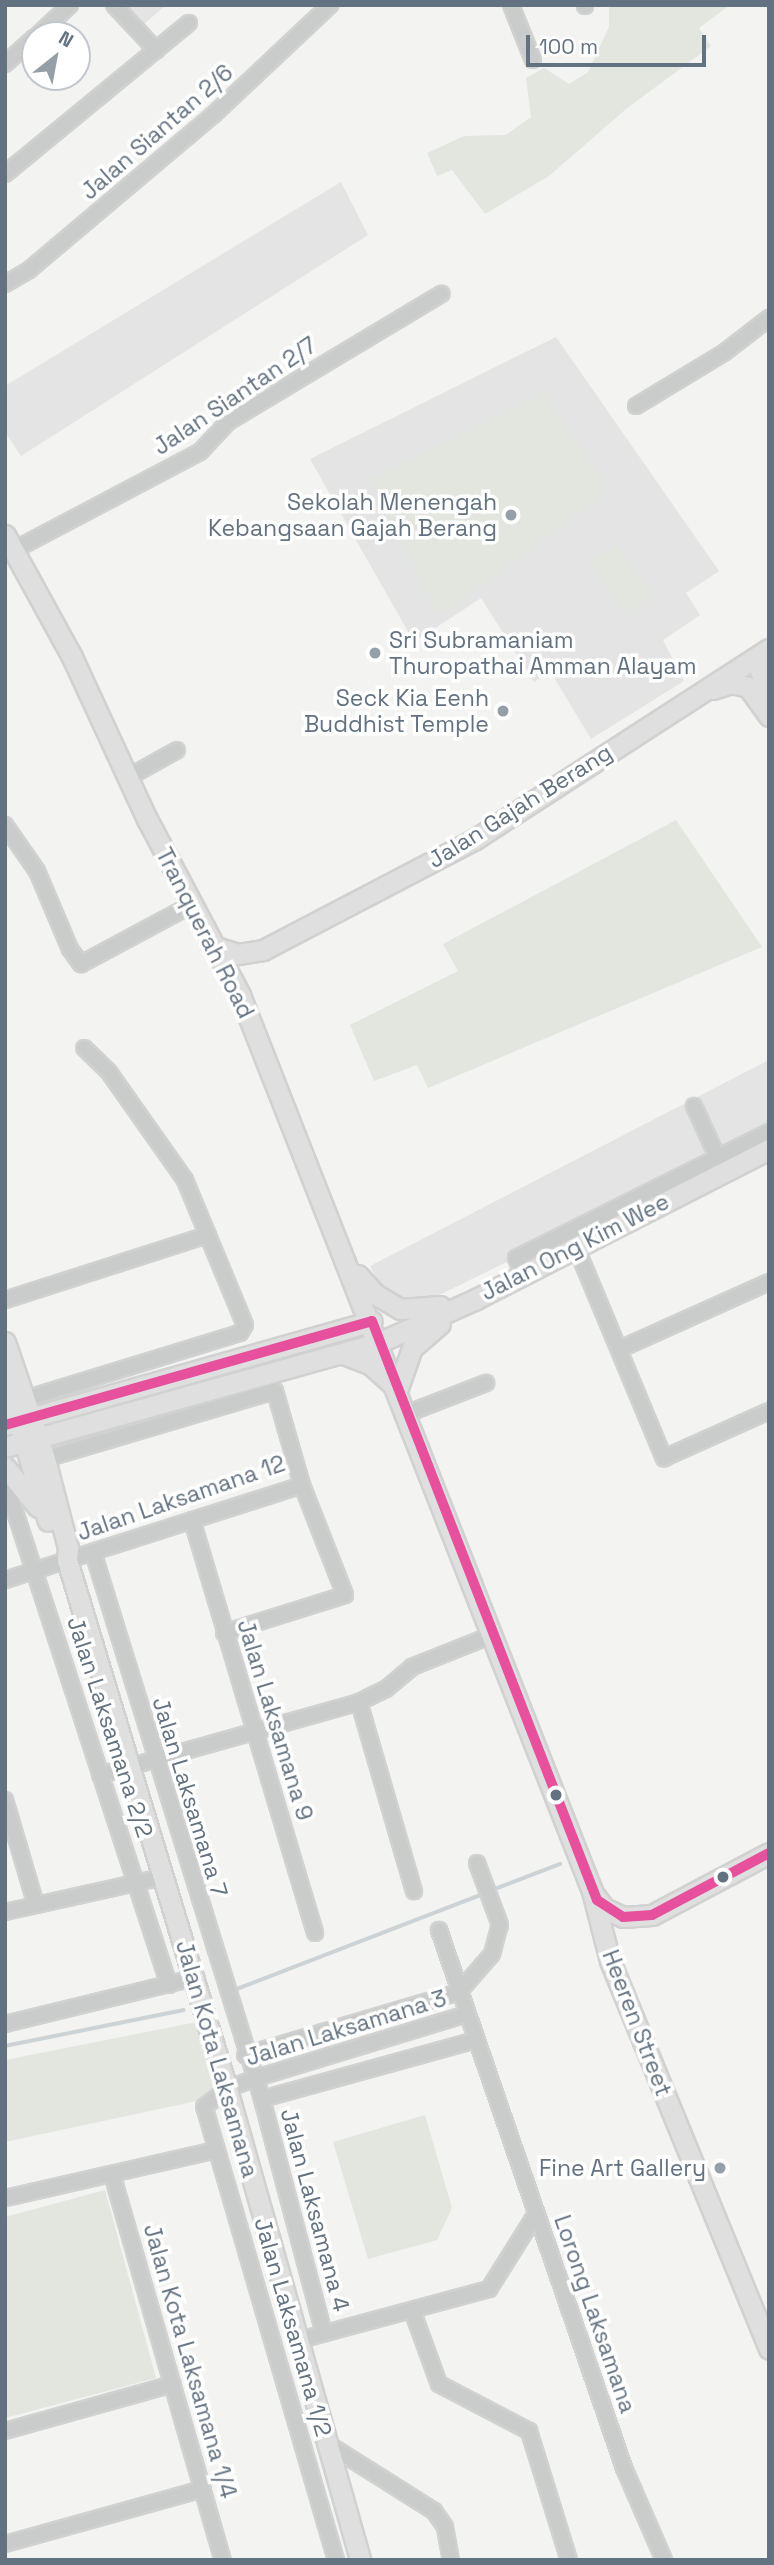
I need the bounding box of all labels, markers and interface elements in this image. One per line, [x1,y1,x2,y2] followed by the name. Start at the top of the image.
[21,21,91,91] north arrow
[529,21,709,65] scale bar
[54,25,78,53] text: N
[539,33,598,60] text: 100 m
[75,59,239,205] street label: Jalan Siantan 2/6
[148,331,322,461] street label: Jalan Siantan 2/7
[208,488,497,542] place label: Sekolah Menengah Kebangsaan Gajah Berang
[503,507,519,523] marker: Sekolah Menengah Kebangsaan Gajah Berang
[389,626,697,680] place label: Sri Subramaniam Thuropathai Amman Alayam
[367,645,383,661] marker: Sri Subramaniam Thuropathai Amman Alayam
[303,684,489,738] place label: Seck Kia Eenh Buddhist Temple
[495,703,511,719] marker: Seck Kia Eenh Buddhist Temple
[423,738,617,874] street label: Jalan Gajah Berang
[150,843,260,1023] street label: Tranquerah Road
[476,1188,674,1306] street label: Jalan Ong Kim Wee
[73,1449,289,1547] street label: Jalan Laksamana 12
[61,1613,159,1841] street label: Jalan Laksamana 2/2
[231,1616,319,1824] street label: Jalan Laksamana 9
[146,1694,234,1900] street label: Jalan Laksamana 7
[549,1788,563,1802] unlabelled marker
[716,1870,730,1884] unlabelled marker
[170,1937,264,2181] street label: Jalan Kota Laksamana
[596,1946,678,2100] street label: Heeren Street
[242,1984,450,2072] street label: Jalan Laksamana 3
[275,2106,355,2314] street label: Jalan Laksamana 4
[539,2154,706,2182] place label: Fine Art Gallery
[712,2160,728,2176] marker: Fine Art Gallery
[548,2211,642,2417] street label: Lorong Laksamana
[249,2214,337,2440] street label: Jalan Laksamana 1/2
[138,2221,242,2501] street label: Jalan Kota Laksamana 1/4

